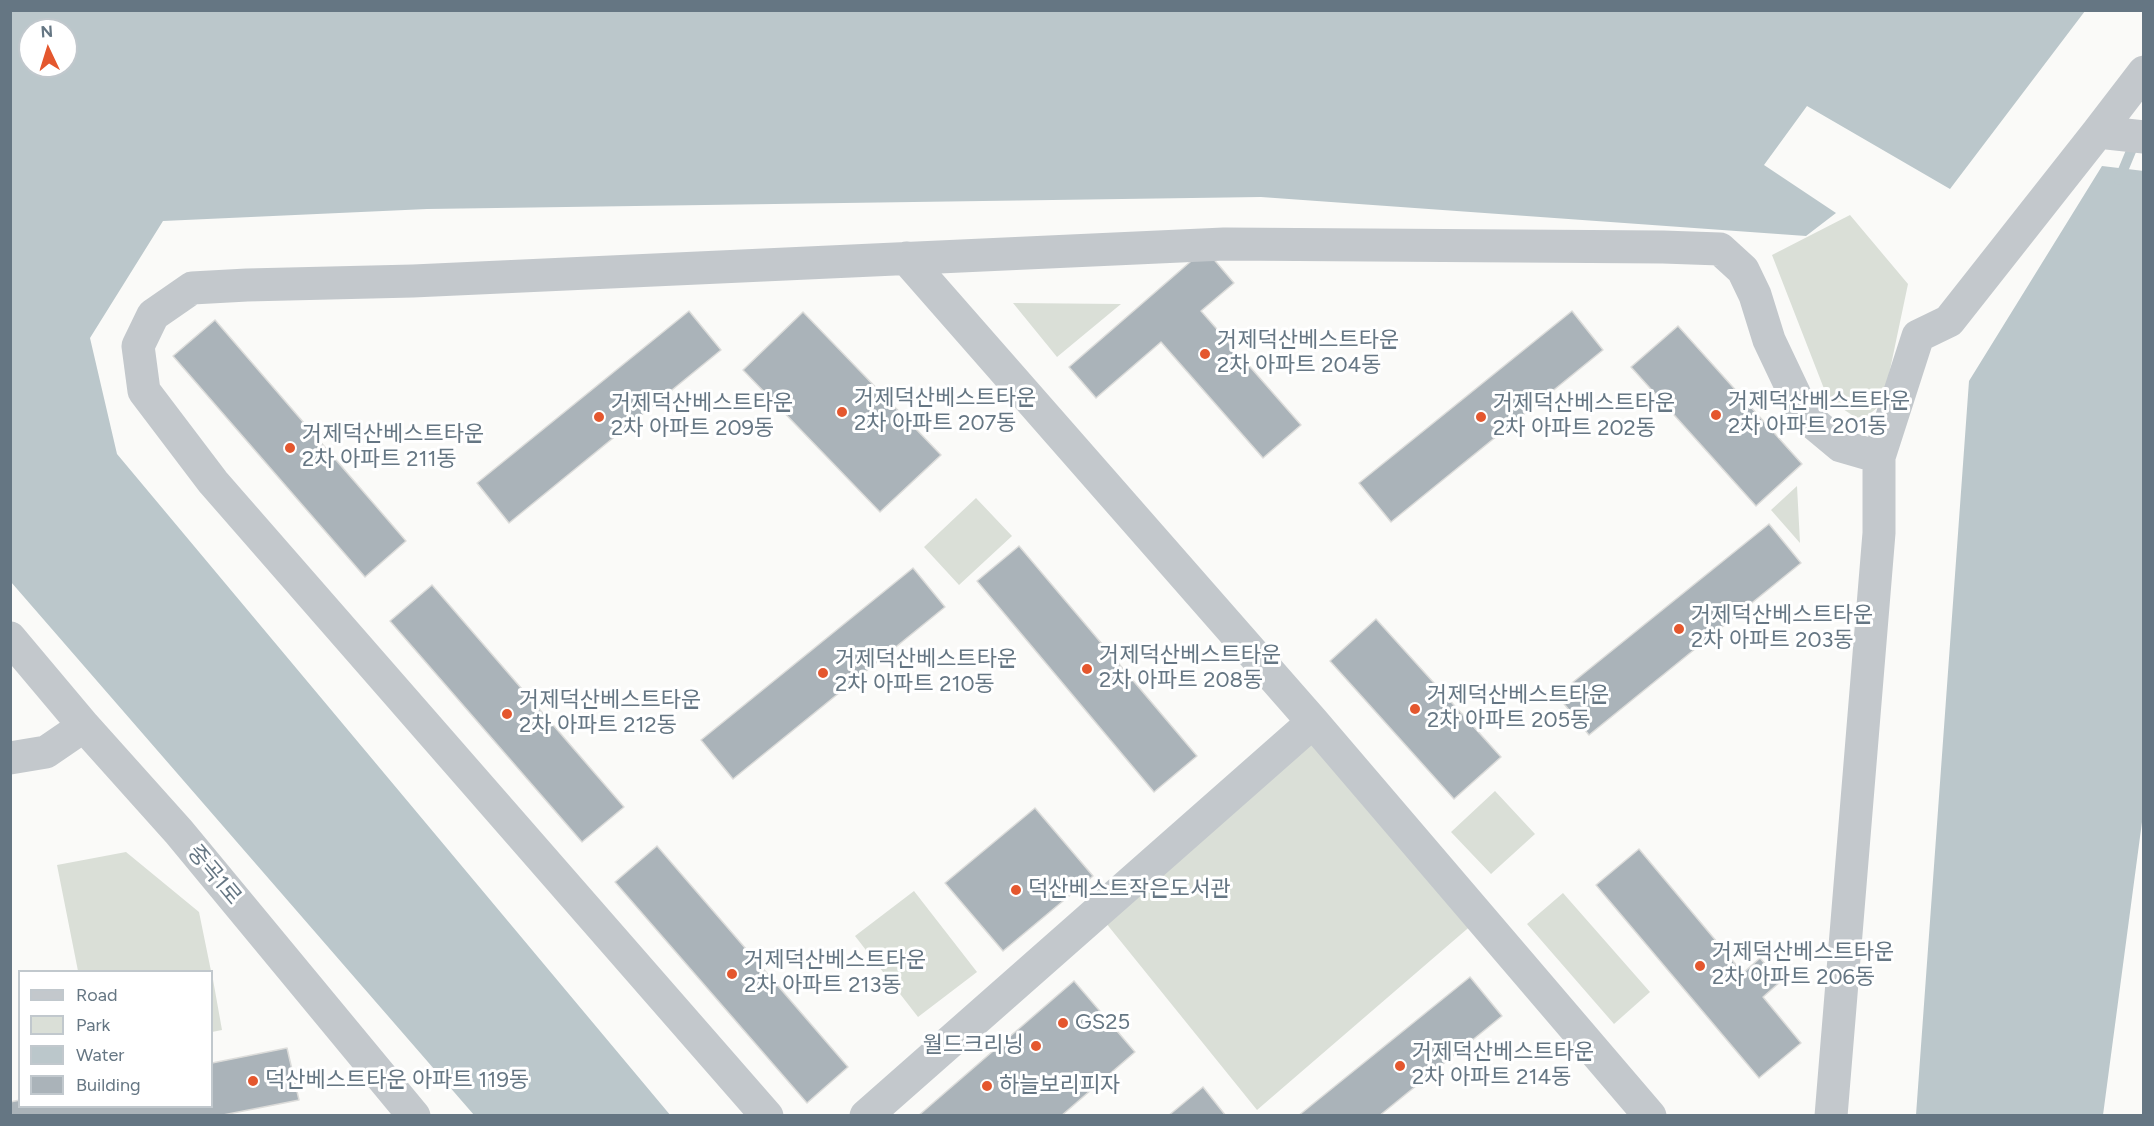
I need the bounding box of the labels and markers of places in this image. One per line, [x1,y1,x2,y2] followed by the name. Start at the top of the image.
[1217,328,1399,380] place label: 거제덕산베스트타운 2차 아파트 204동
[1198,347,1212,361] marker: 거제덕산베스트타운 2차 아파트 204동
[854,386,1036,438] place label: 거제덕산베스트타운 2차 아파트 207동
[1728,389,1910,440] place label: 거제덕산베스트타운 2차 아파트 201동
[611,391,793,442] place label: 거제덕산베스트타운 2차 아파트 209동
[1493,391,1675,442] place label: 거제덕산베스트타운 2차 아파트 202동
[835,405,849,419] marker: 거제덕산베스트타운 2차 아파트 207동
[1709,408,1723,422] marker: 거제덕산베스트타운 2차 아파트 201동
[592,410,606,424] marker: 거제덕산베스트타운 2차 아파트 209동
[1474,410,1488,424] marker: 거제덕산베스트타운 2차 아파트 202동
[302,422,484,474] place label: 거제덕산베스트타운 2차 아파트 211동
[283,441,297,455] marker: 거제덕산베스트타운 2차 아파트 211동
[1691,603,1873,654] place label: 거제덕산베스트타운 2차 아파트 203동
[1672,622,1686,636] marker: 거제덕산베스트타운 2차 아파트 203동
[1099,643,1281,694] place label: 거제덕산베스트타운 2차 아파트 208동
[835,647,1017,698] place label: 거제덕산베스트타운 2차 아파트 210동
[1080,662,1094,676] marker: 거제덕산베스트타운 2차 아파트 208동
[816,666,830,680] marker: 거제덕산베스트타운 2차 아파트 210동
[1427,683,1609,734] place label: 거제덕산베스트타운 2차 아파트 205동
[519,688,701,740] place label: 거제덕산베스트타운 2차 아파트 212동
[1408,702,1422,716] marker: 거제덕산베스트타운 2차 아파트 205동
[500,707,514,721] marker: 거제덕산베스트타운 2차 아파트 212동
[1028,877,1230,903] place label: 덕산베스트작은도서관
[1009,883,1023,897] marker: 덕산베스트작은도서관
[1712,940,1894,992] place label: 거제덕산베스트타운 2차 아파트 206동
[744,948,926,999] place label: 거제덕산베스트타운 2차 아파트 213동
[1693,959,1707,973] marker: 거제덕산베스트타운 2차 아파트 206동
[725,967,739,981] marker: 거제덕산베스트타운 2차 아파트 213동
[1075,1010,1130,1036] place label: GS25
[1056,1016,1070,1030] marker: GS25
[923,1033,1024,1059] place label: 월드크리닝
[1029,1039,1043,1053] marker: 월드크리닝
[1412,1040,1594,1092] place label: 거제덕산베스트타운 2차 아파트 214동
[1393,1059,1407,1073] marker: 거제덕산베스트타운 2차 아파트 214동
[265,1068,529,1094] place label: 덕산베스트타운 아파트 119동
[999,1073,1120,1099] place label: 하늘보리피자
[246,1074,260,1088] marker: 덕산베스트타운 아파트 119동
[980,1079,994,1093] marker: 하늘보리피자

